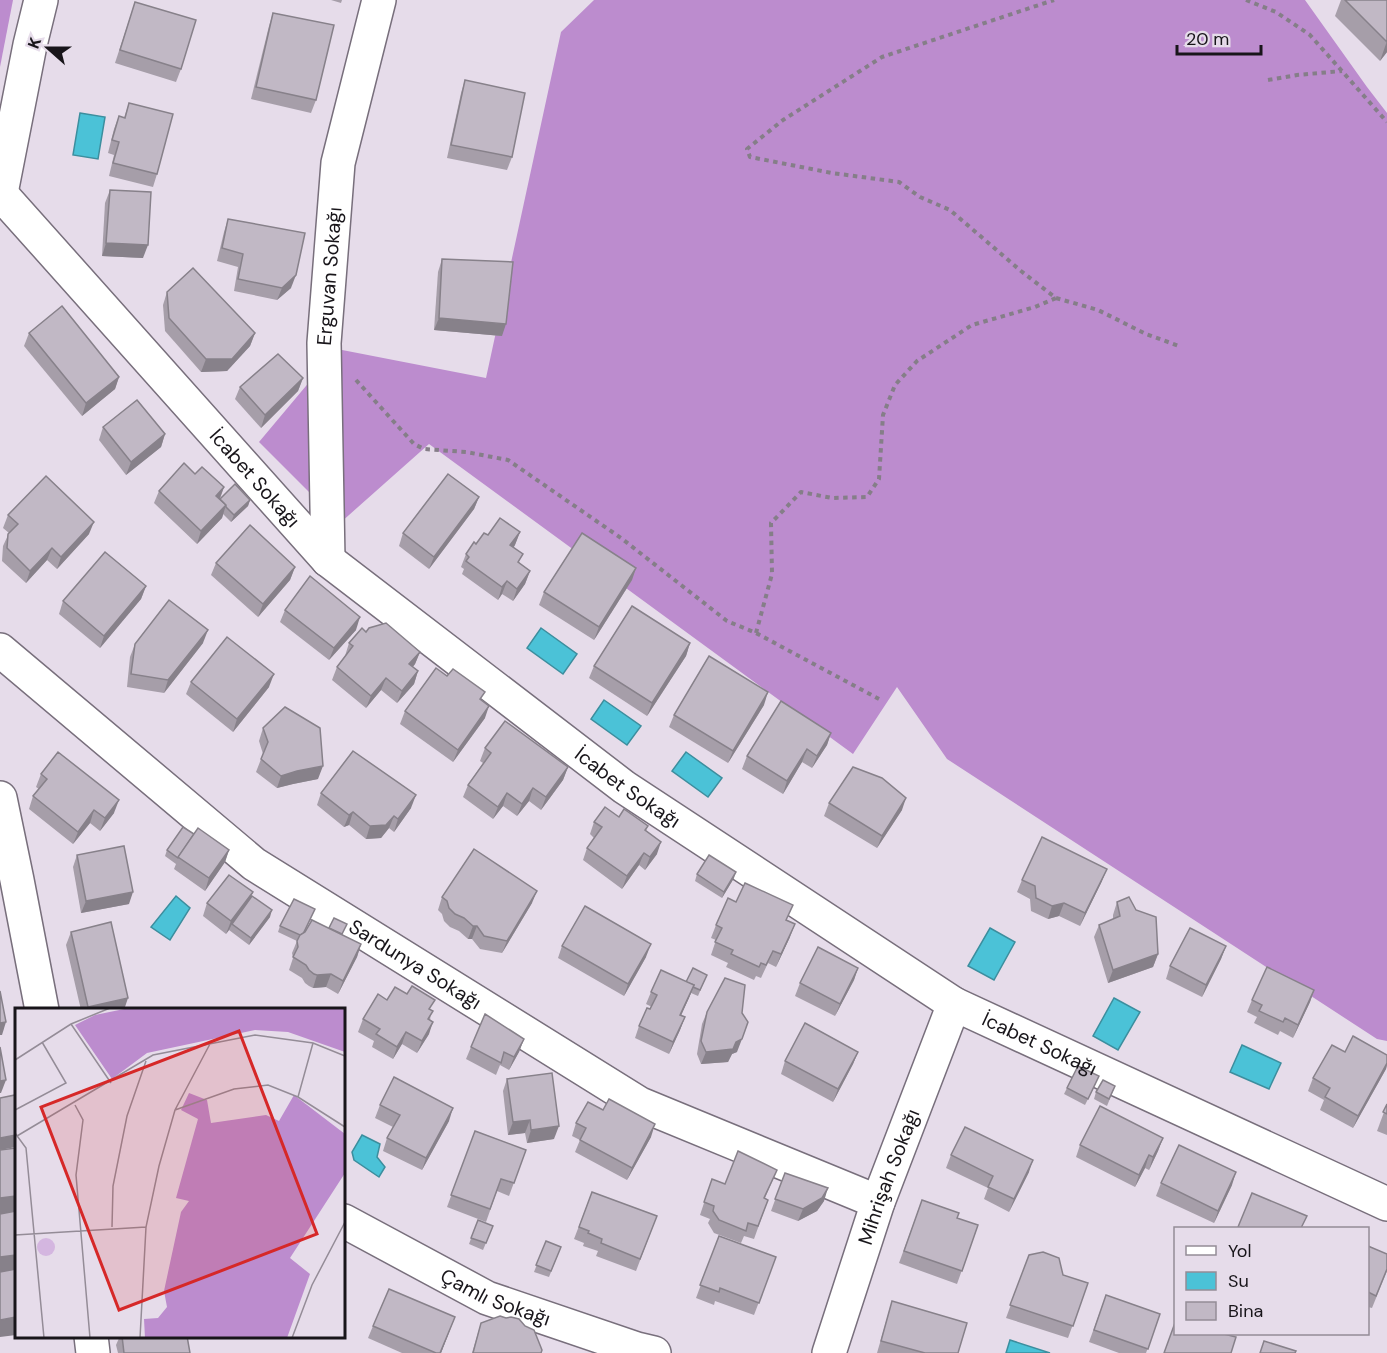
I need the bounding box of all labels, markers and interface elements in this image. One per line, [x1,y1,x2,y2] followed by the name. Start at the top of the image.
[18,18,78,78] north arrow
[1177,18,1261,56] scale bar
[1186,27,1229,51] text: 20 m
[23,34,46,51] text: K
[311,206,348,346] street label: Erguvan Sokağı
[204,423,306,533] street label: İcabet Sokağı
[569,741,686,834] street label: İcabet Sokağı
[344,913,486,1015] street label: Sardunya Sokağı
[978,1006,1101,1081] street label: İcabet Sokağı
[15,1008,345,1338] inset map
[852,1105,926,1248] street label: Mihrişah Sokağı
[1174,1227,1369,1335] legend
[1228,1239,1252,1263] text: Yol
[436,1262,554,1332] street label: Çamlı Sokağı
[1228,1269,1249,1293] text: Su
[1228,1299,1263,1323] text: Bina

